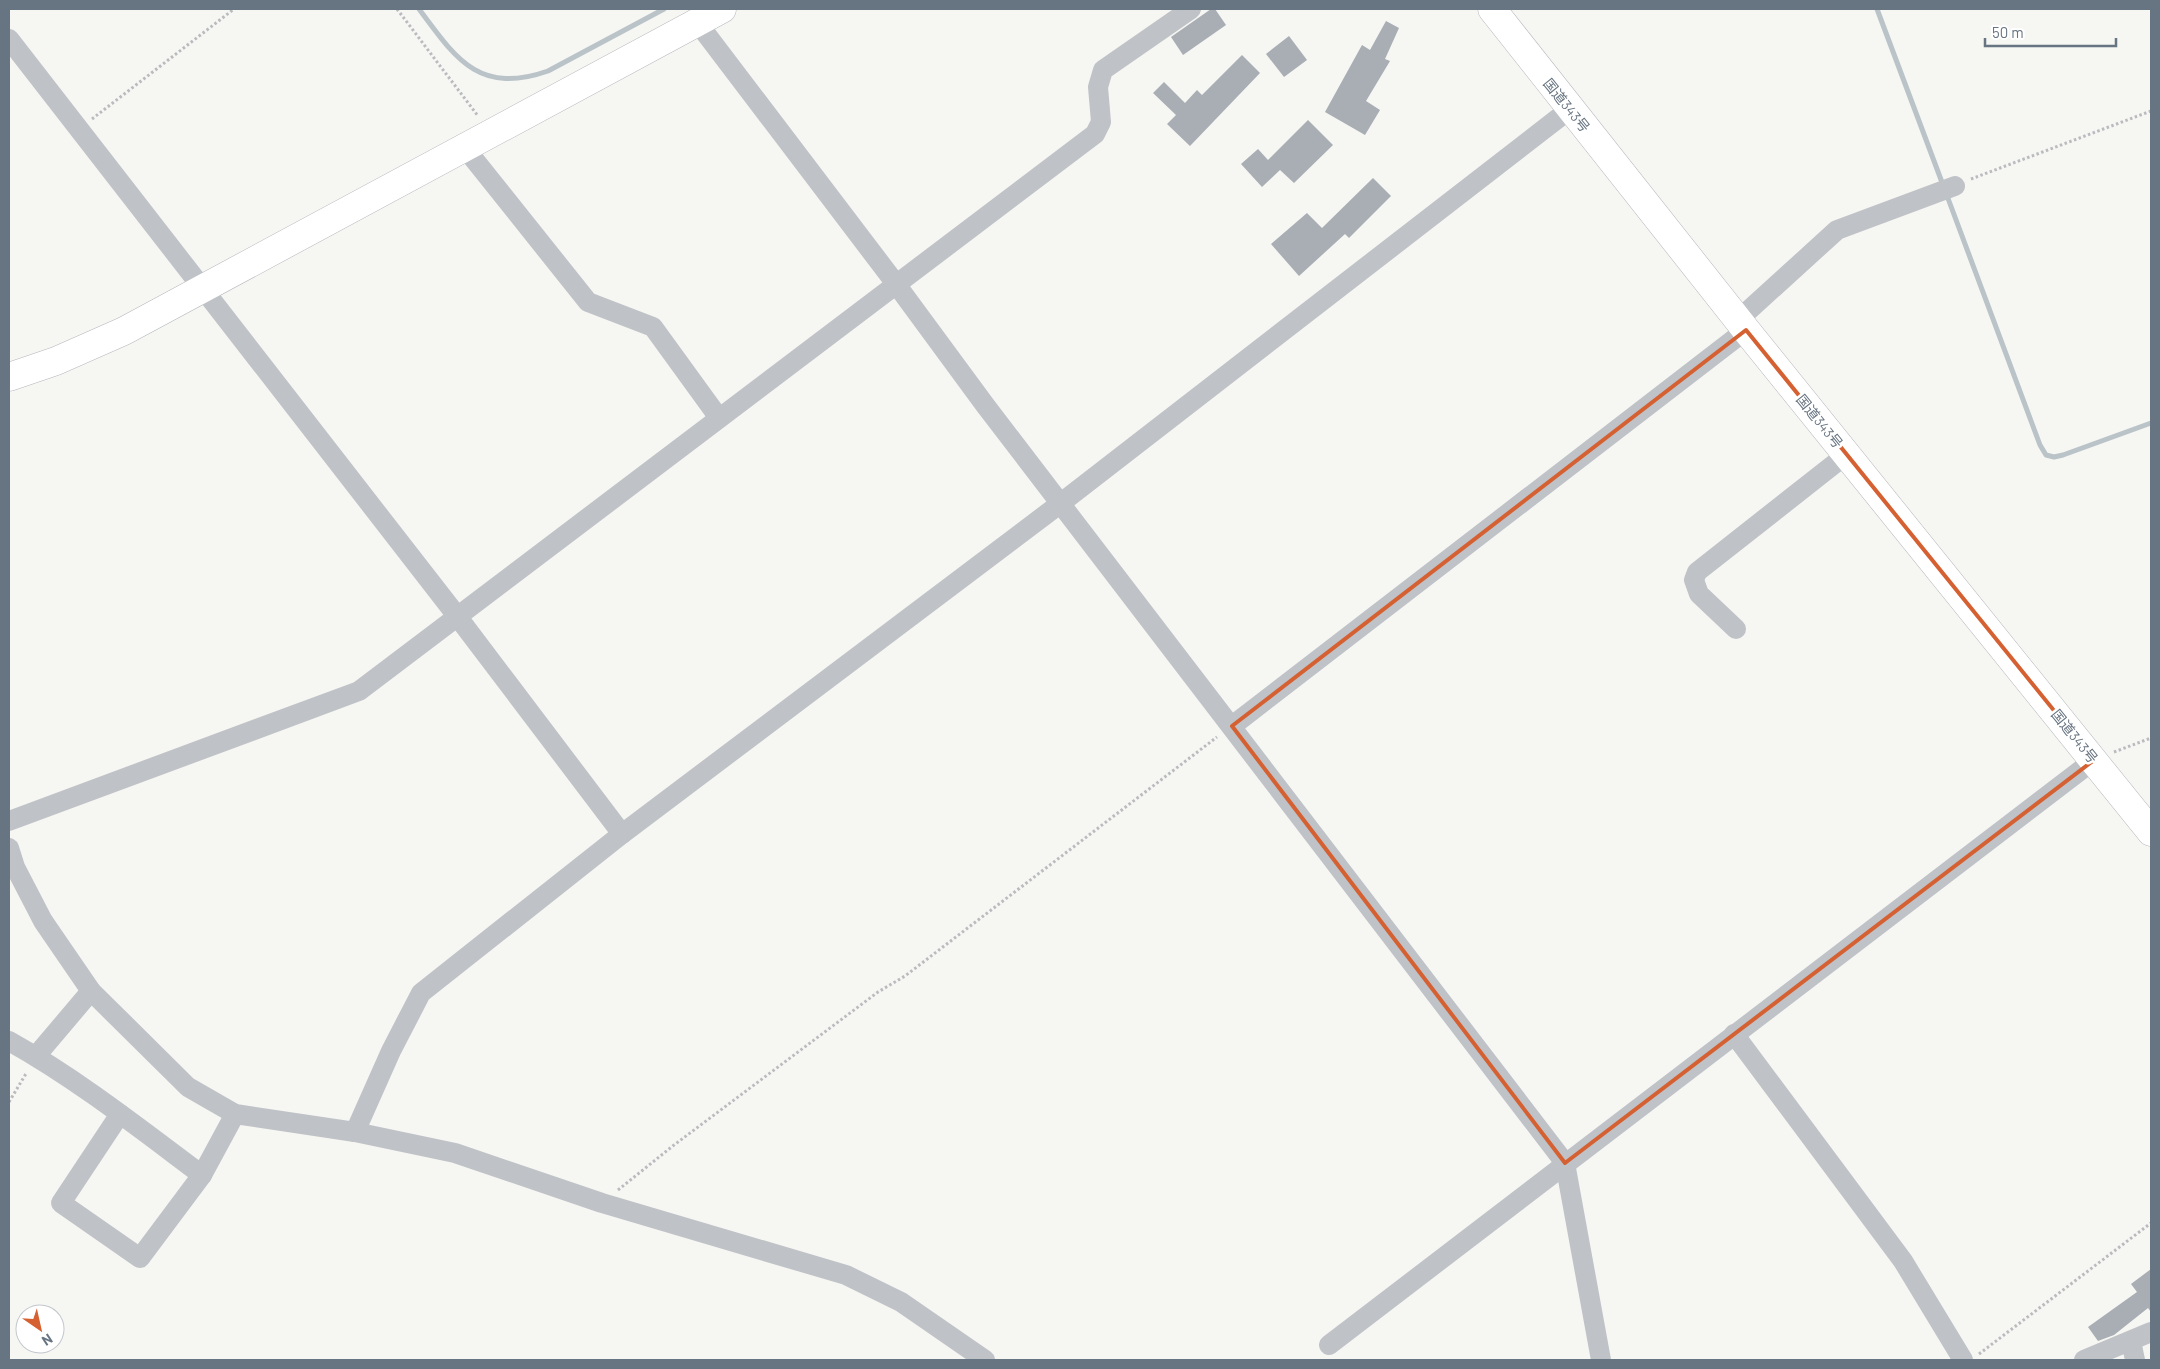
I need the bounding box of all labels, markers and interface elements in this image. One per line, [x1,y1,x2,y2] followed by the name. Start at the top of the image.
[1985,15,2116,47] scale bar
[1992,23,2024,41] text: 50 m
[1540,75,1594,135] street label: 国道343号
[1793,391,1847,451] street label: 国道343号
[2048,706,2102,766] street label: 国道343号
[15,1304,65,1354] north arrow
[39,1331,56,1350] text: N

